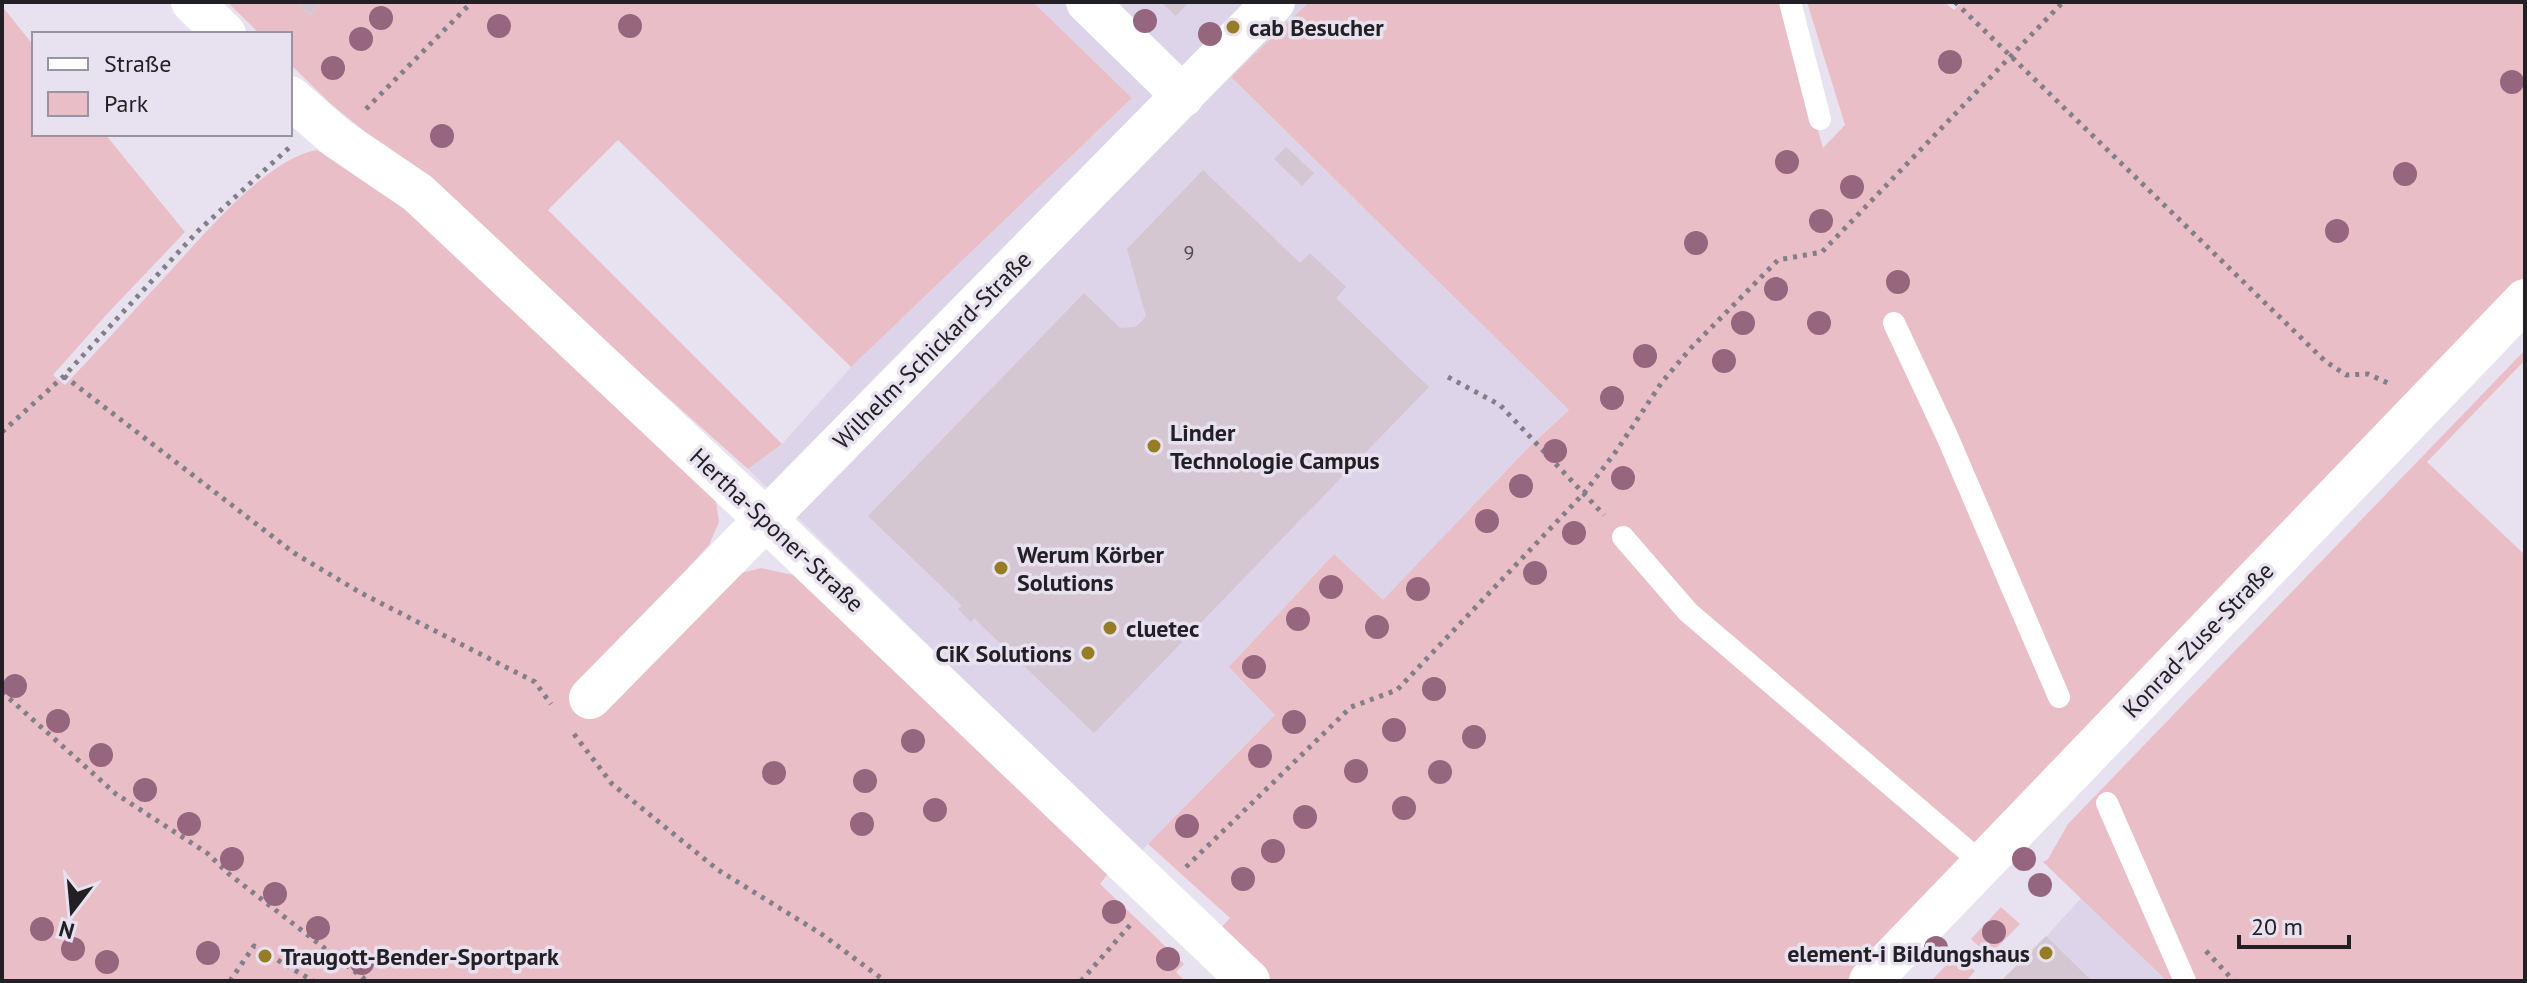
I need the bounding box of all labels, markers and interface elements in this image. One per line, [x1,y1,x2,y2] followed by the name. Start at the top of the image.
[1249,12,1384,43] place label: cab Besucher
[1224,18,1242,36] marker: cab Besucher
[32,32,292,136] legend
[104,48,171,79] text: Straße
[104,88,149,119] text: Park
[1184,240,1194,266] house number: 9
[826,244,1038,456] street label: Wilhelm-Schickard-Straße
[1170,417,1380,476] place label: Linder Technologie Campus
[1145,437,1163,455] marker: Linder Technologie Campus
[683,441,871,619] street label: Hertha-Sponer-Straße
[1017,539,1164,598] place label: Werum Körber Solutions
[2116,556,2280,724] street label: Konrad-Zuse-Straße
[992,559,1010,577] marker: Werum Körber Solutions
[1126,613,1199,644] place label: cluetec
[1101,619,1119,637] marker: cluetec
[935,638,1072,669] place label: CiK Solutions
[1079,644,1097,662] marker: CiK Solutions
[32,871,112,951] north arrow
[2239,899,2349,949] scale bar
[2251,911,2303,942] text: 20 m
[56,915,77,946] text: N
[1787,938,2030,969] place label: element-i Bildungshaus
[281,941,559,972] place label: Traugott-Bender-Sportpark
[2037,944,2055,962] marker: element-i Bildungshaus
[256,947,274,965] marker: Traugott-Bender-Sportpark

